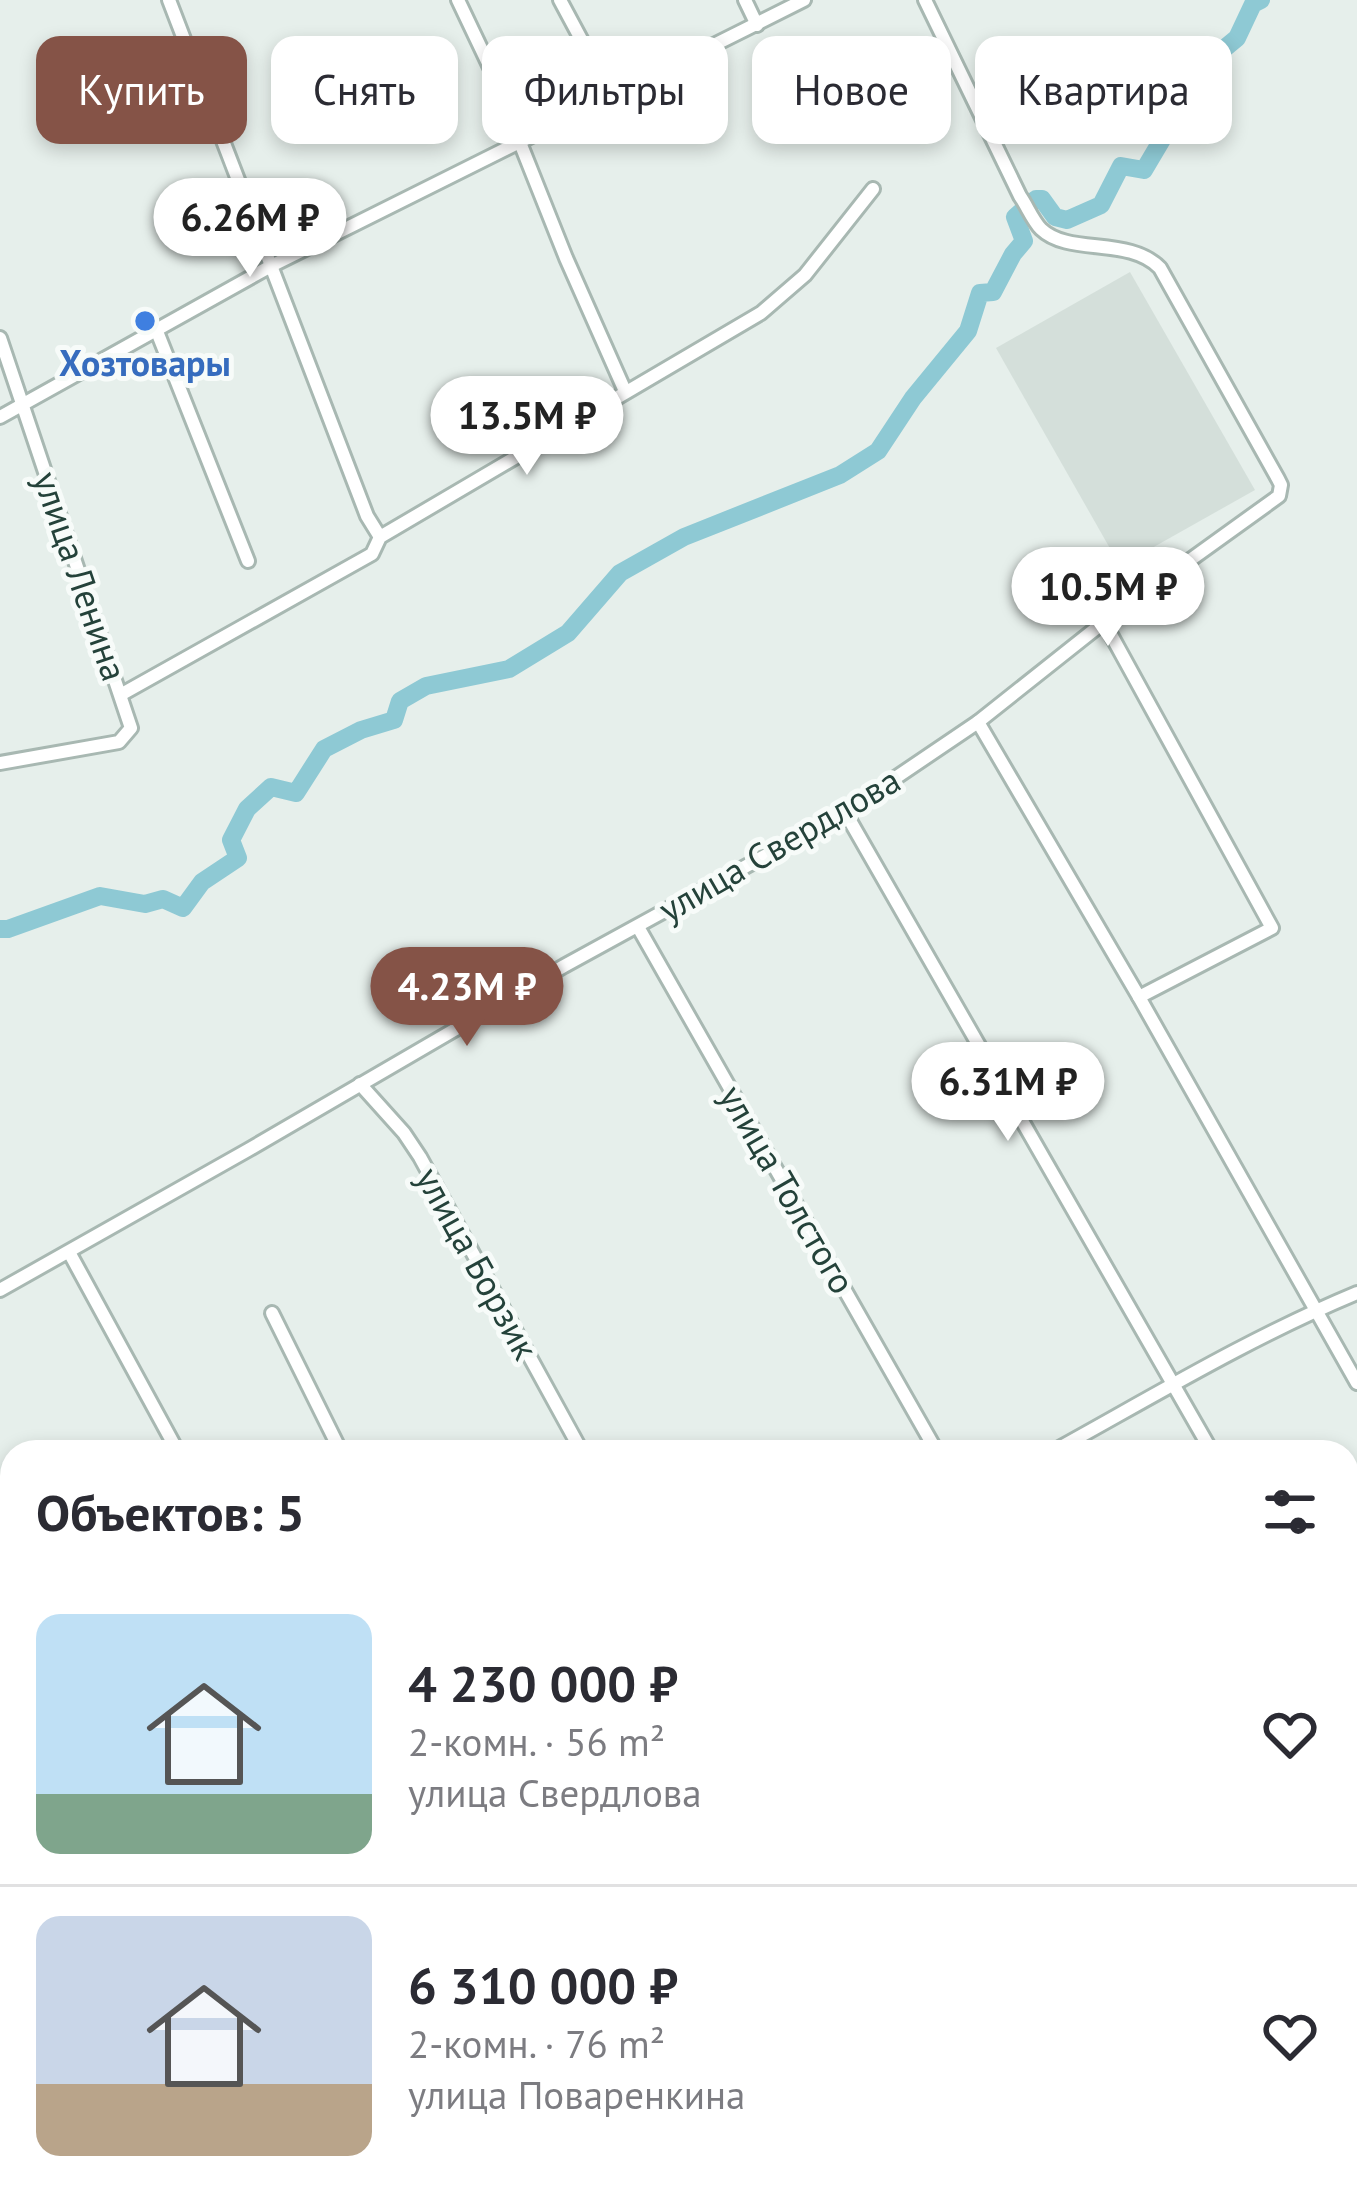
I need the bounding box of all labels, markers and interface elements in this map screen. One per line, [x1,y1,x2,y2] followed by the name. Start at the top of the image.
[36,36,247,144] chip: Купить
[271,36,458,144] chip: Снять
[482,36,728,144] chip: Фильтры
[752,36,951,144] chip: Новое
[975,36,1232,144] chip: Квартира
[139,178,361,280] pin: 6.26M ₽
[180,191,320,242] text: 6.26M ₽
[132,308,158,334] marker: Хозтовары
[59,339,231,386] place label: Хозтовары
[416,376,638,478] pin: 13.5M ₽
[457,389,597,440] text: 13.5M ₽
[23,465,139,687] street label: улица Ленина
[997,547,1219,649] pin: 10.5M ₽
[1038,560,1178,611] text: 10.5M ₽
[650,756,908,932] street label: улица Свердлова
[356,947,578,1049] pin: 4.23M ₽
[397,960,537,1011] text: 4.23M ₽
[897,1042,1119,1144] pin: 6.31M ₽
[938,1055,1078,1106] text: 6.31M ₽
[709,1076,867,1302] street label: улица Толстого
[406,1159,550,1367] street label: улица Борзик
[36,1479,305,1545] text: Объектов: 5
[1257,1479,1323,1545] icon: filters
[408,1650,678,1716] text: 4 230 000 ₽
[132,1662,276,1806] icon: home
[1257,1701,1323,1767] icon: heart
[408,1716,665,1767] text: 2-комн. · 56 m²
[408,1767,702,1818] text: улица Свердлова
[408,1952,678,2018] text: 6 310 000 ₽
[132,1964,276,2108] icon: home
[1257,2003,1323,2069] icon: heart
[408,2018,665,2069] text: 2-комн. · 76 m²
[408,2069,745,2120] text: улица Поваренкина

